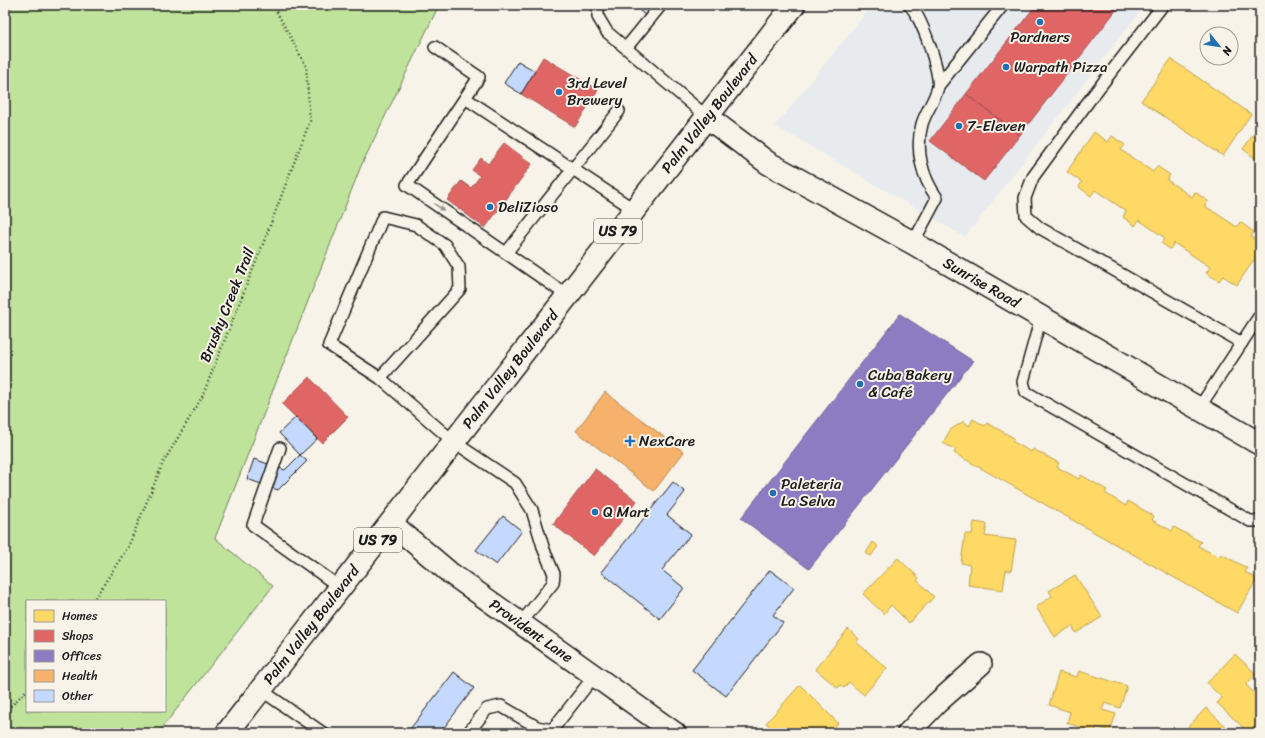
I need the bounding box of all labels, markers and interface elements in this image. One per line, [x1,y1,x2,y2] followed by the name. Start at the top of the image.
[1035,17,1045,27] marker: Pardners
[1010,24,1070,50] place label: Pardners
[1199,26,1239,66] north arrow
[1217,42,1238,59] text: N
[654,47,765,179] street label: Palm Valley Boulevard
[1014,54,1108,80] place label: Warpath Pizza
[1001,62,1011,72] marker: Warpath Pizza
[567,70,628,113] place label: 3rd Level Brewery
[554,87,564,97] marker: 3rd Level Brewery
[967,113,1026,139] place label: 7-Eleven
[954,121,964,131] marker: 7-Eleven
[498,194,558,220] place label: DeliZioso
[485,202,495,212] marker: DeliZioso
[434,203,444,211] one-way arrow
[594,219,642,243] road number: US 79
[192,243,262,366] street label: Brushy Creek Trail
[938,250,1026,316] street label: Sunrise Road
[455,303,566,435] street label: Palm Valley Boulevard
[868,362,952,405] place label: Cuba Bakery & Café
[855,379,865,389] marker: Cuba Bakery & Café
[639,428,695,454] place label: NexCare
[624,435,636,447] marker: NexCare
[781,471,842,514] place label: Paleteria La Selva
[768,488,778,498] marker: Paleteria La Selva
[603,499,650,525] place label: Q Mart
[590,507,600,517] marker: Q Mart
[354,528,402,552] road number: US 79
[256,559,367,690] street label: Palm Valley Boulevard
[484,592,579,670] street label: Provident Lane
[26,600,166,712] legend
[62,605,98,627] text: Homes
[62,625,93,647] text: Shops
[62,645,102,667] text: Offices
[62,665,98,687] text: Health
[62,685,93,707] text: Other

